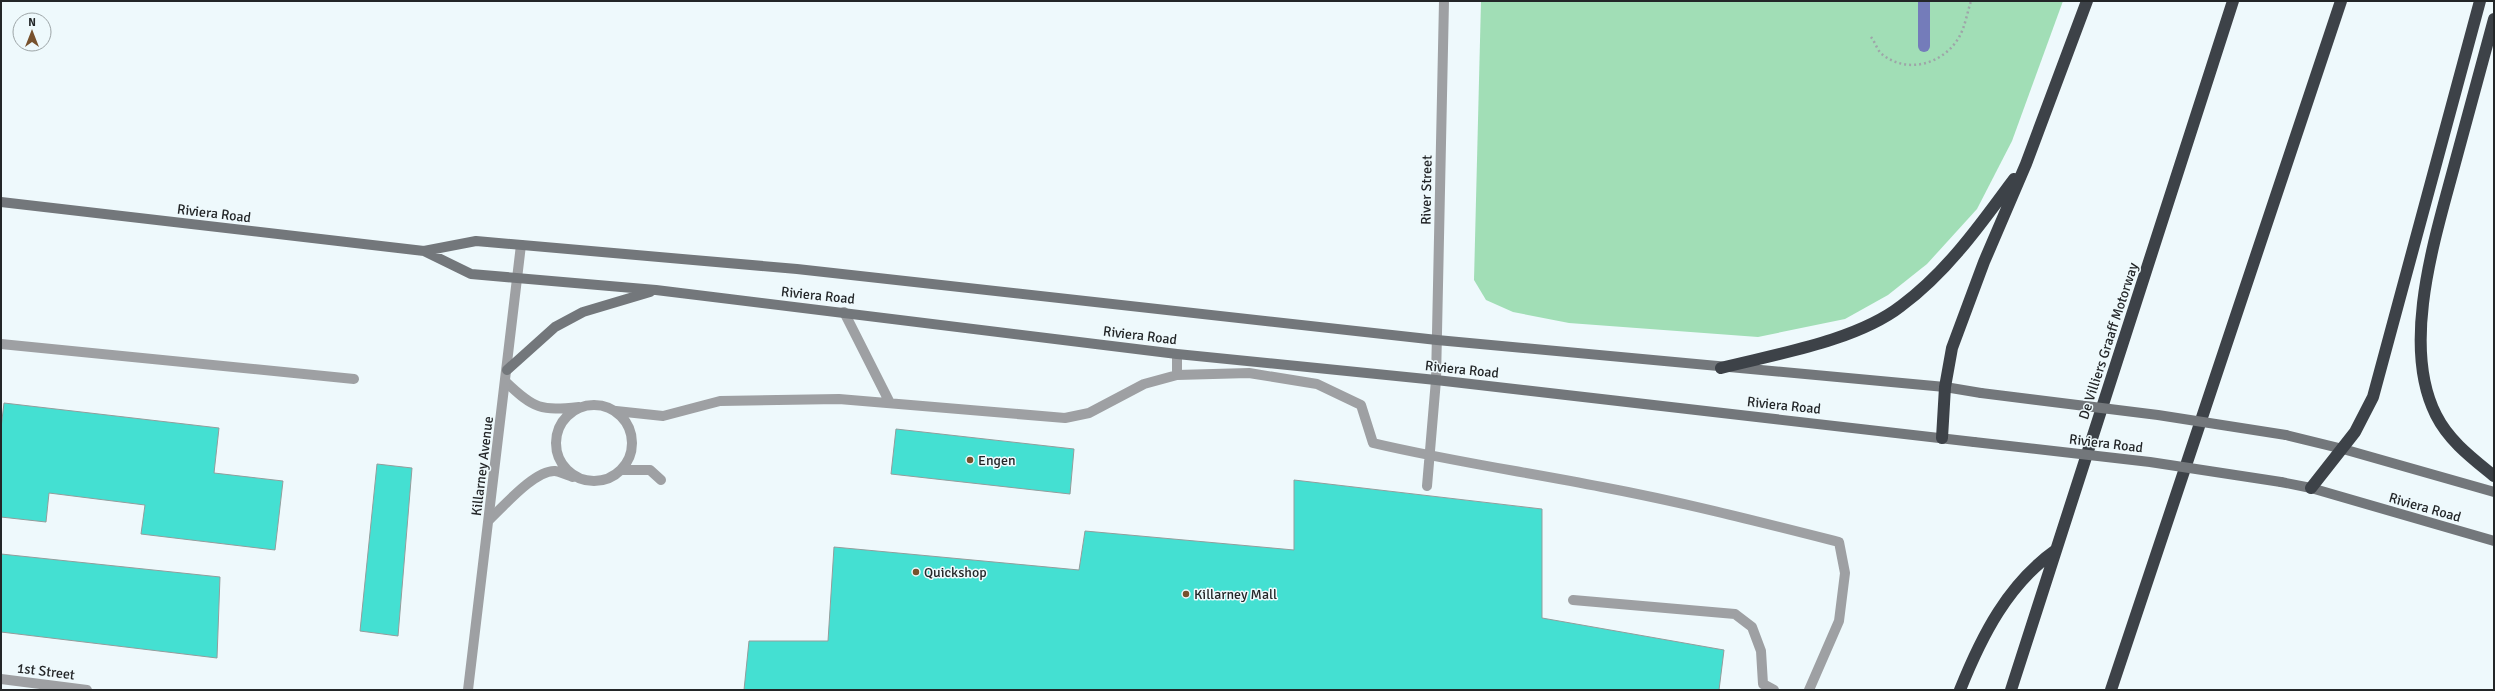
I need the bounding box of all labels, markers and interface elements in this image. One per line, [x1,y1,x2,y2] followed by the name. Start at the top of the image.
[12,12,52,52] north arrow
[28,16,36,29] text: N
[1417,155,1436,225] street label: River Street
[176,201,252,226] street label: Riviera Road
[2075,260,2142,422] street label: De Villiers Graaff Motorway
[780,283,856,308] street label: Riviera Road
[1102,323,1178,348] street label: Riviera Road
[1424,357,1500,382] street label: Riviera Road
[1746,393,1822,418] street label: Riviera Road
[468,415,497,517] street label: Killarney Avenue
[2068,431,2144,456] street label: Riviera Road
[978,452,1016,469] place label: Engen
[965,455,975,465] marker: Engen
[2387,489,2463,526] street label: Riviera Road
[924,564,987,581] place label: Quickshop
[911,567,921,577] marker: Quickshop
[1194,586,1277,603] place label: Killarney Mall
[1181,589,1191,599] marker: Killarney Mall
[16,660,76,683] street label: 1st Street

